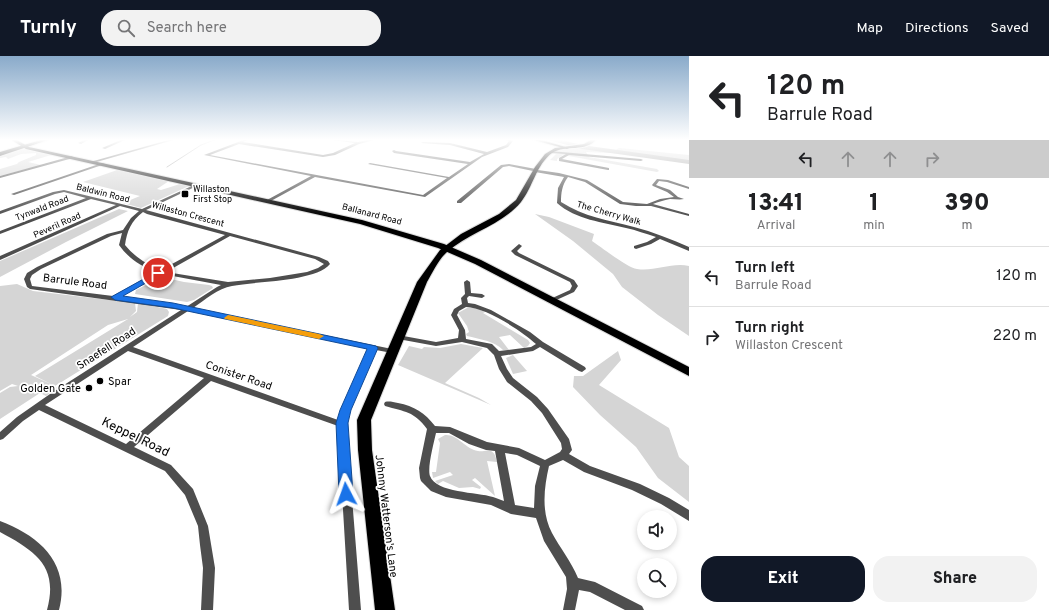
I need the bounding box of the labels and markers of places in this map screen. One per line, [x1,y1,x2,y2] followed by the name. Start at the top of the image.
[193,184,232,205] place label: Willaston First Stop
[180,189,190,199] marker: Willaston First Stop
[141,256,175,290] pin
[108,375,132,389] place label: Spar
[95,376,105,386] marker: Spar
[20,382,81,396] place label: Golden Gate
[84,383,94,393] marker: Golden Gate

